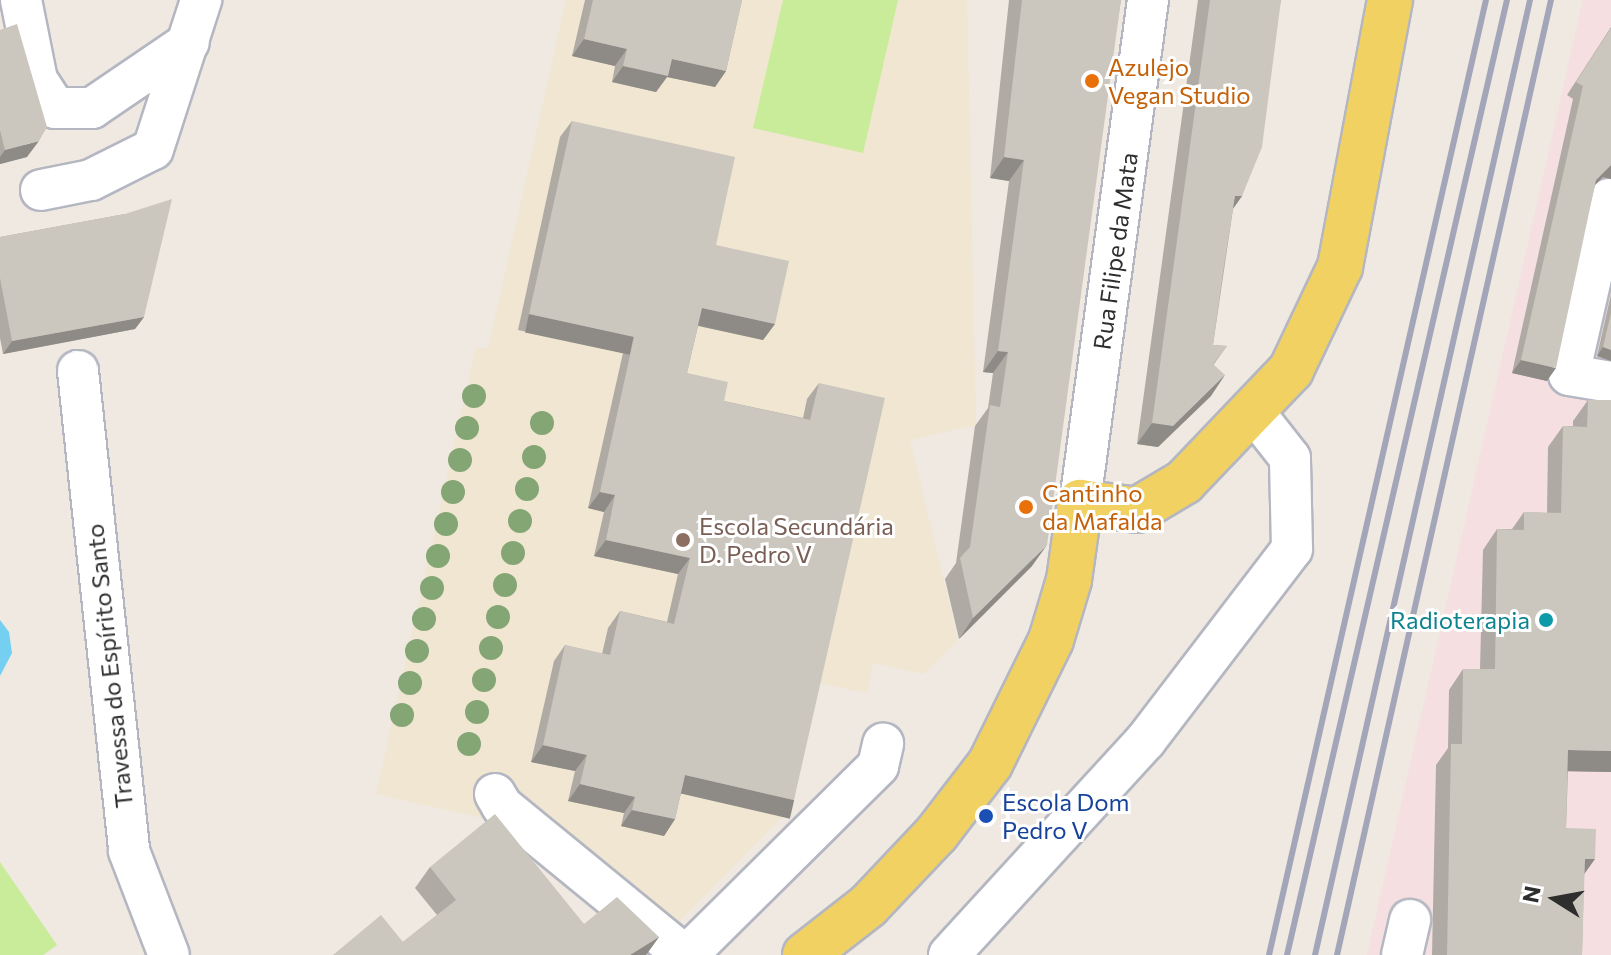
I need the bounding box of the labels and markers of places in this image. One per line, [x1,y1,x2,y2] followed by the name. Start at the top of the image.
[1108,53,1251,109] place label: Azulejo Vegan Studio
[1083,72,1101,90] marker: Azulejo Vegan Studio
[1042,479,1163,535] place label: Cantinho da Mafalda
[1017,498,1035,516] marker: Cantinho da Mafalda
[699,512,894,568] place label: Escola Secundária D. Pedro V
[674,531,692,549] marker: Escola Secundária D. Pedro V
[1390,606,1530,634] place label: Radioterapia
[1537,611,1555,629] marker: Radioterapia
[1002,788,1130,844] place label: Escola Dom Pedro V
[977,807,995,825] marker: Escola Dom Pedro V

